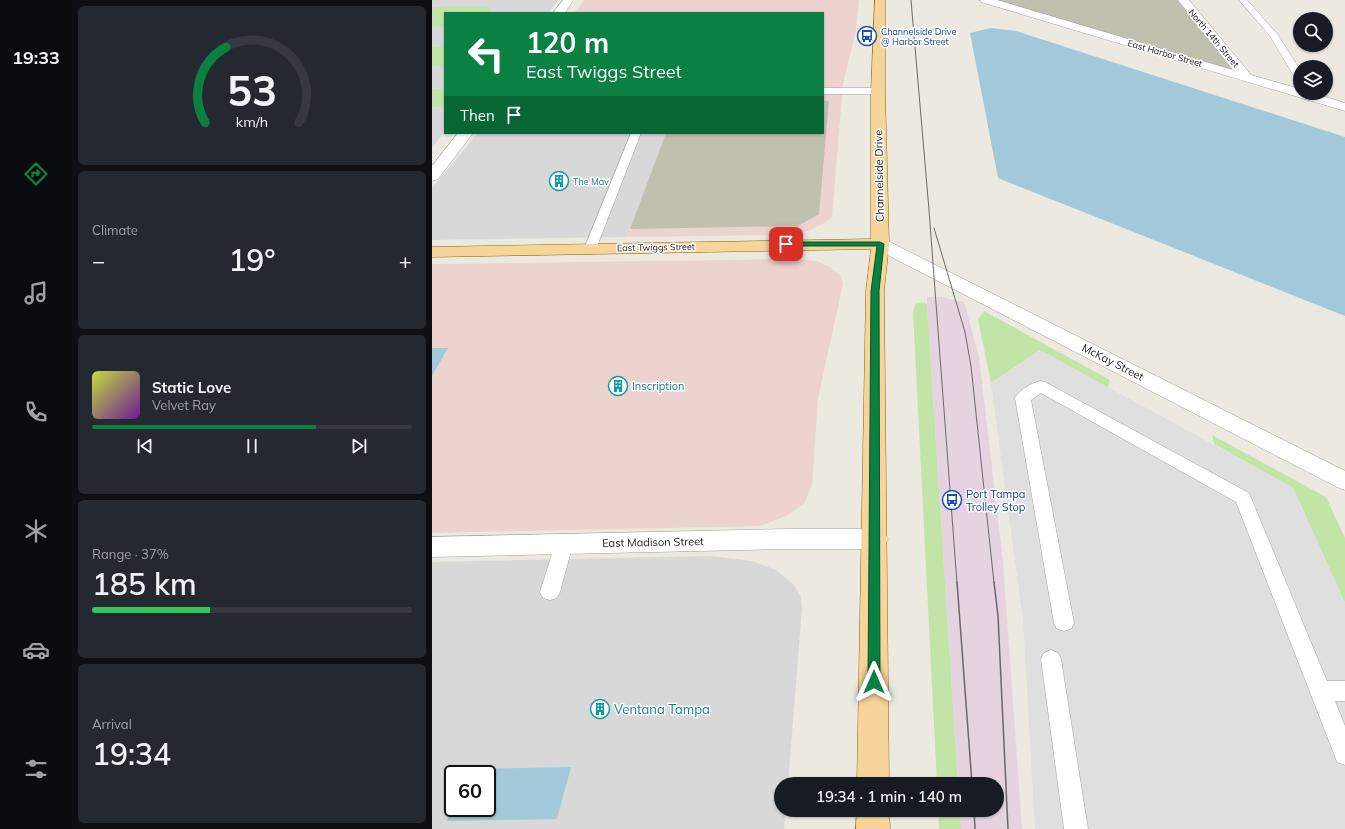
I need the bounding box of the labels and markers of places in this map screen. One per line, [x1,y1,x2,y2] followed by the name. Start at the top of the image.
[856,25,878,47] bus stop icon: Channelside Drive @ Harbor Street
[881,26,957,47] place label: Channelside Drive @ Harbor Street
[548,170,570,192] building icon: The Mav
[573,176,609,187] place label: The Mav
[769,227,803,261] pin
[607,375,629,397] building icon: Inscription
[632,379,685,393] place label: Inscription
[966,487,1026,514] place label: Port Tampa Trolley Stop
[941,489,963,511] bus stop icon: Port Tampa Trolley Stop
[589,698,611,720] building icon: Ventana Tampa
[614,701,710,717] place label: Ventana Tampa

